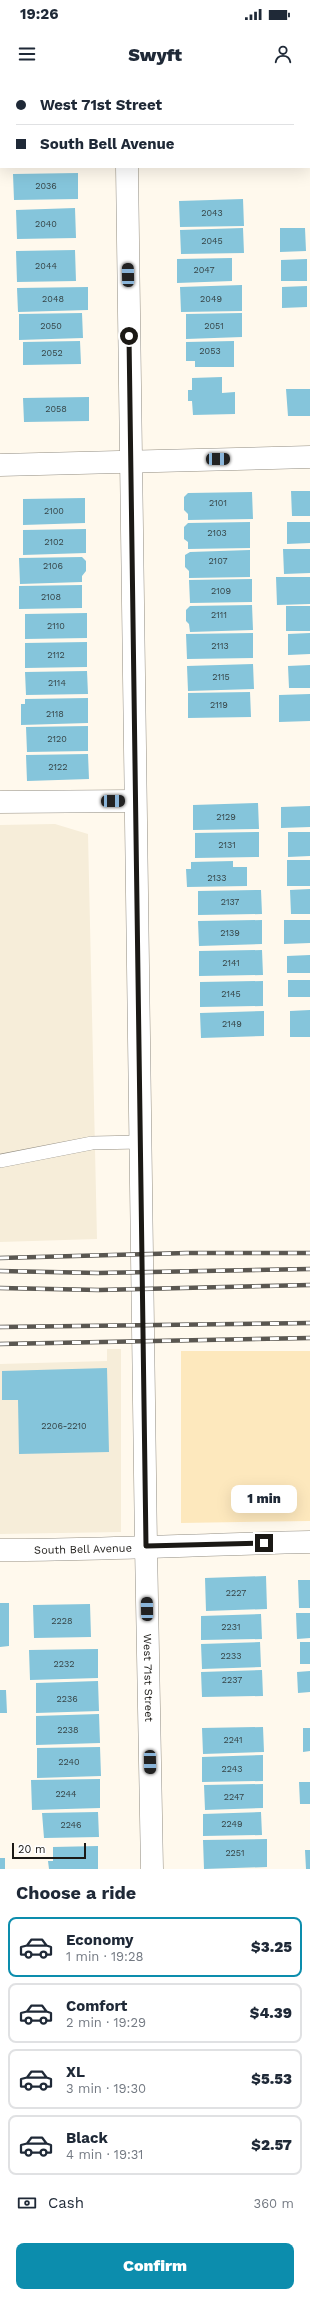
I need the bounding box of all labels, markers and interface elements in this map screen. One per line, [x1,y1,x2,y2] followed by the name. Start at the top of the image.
[20,5,58,23] text: 19:26
[16,43,38,65] icon: menu
[272,43,294,65] icon: person
[128,44,182,65] text: Swyft
[40,96,162,114] text: West 71st Street
[40,135,174,153] text: South Bell Avenue
[35,181,57,191] house number: 2036
[201,208,223,218] house number: 2043
[35,219,57,229] house number: 2040
[201,236,223,246] house number: 2045
[35,261,57,271] house number: 2044
[122,263,134,287] car
[194,265,214,275] house number: 2047
[42,294,64,304] house number: 2048
[200,294,222,304] house number: 2049
[40,321,62,331] house number: 2050
[204,321,224,331] house number: 2051
[120,327,138,345] route start
[199,346,221,356] house number: 2053
[41,348,63,358] house number: 2052
[45,404,67,414] house number: 2058
[206,453,230,465] car
[209,498,227,508] house number: 2101
[44,506,64,516] house number: 2100
[207,528,227,538] house number: 2103
[44,537,64,547] house number: 2102
[208,556,228,566] house number: 2107
[43,561,63,571] house number: 2106
[211,586,231,596] house number: 2109
[41,592,61,602] house number: 2108
[211,610,227,620] house number: 2111
[47,621,65,631] house number: 2110
[211,641,229,651] house number: 2113
[47,650,65,660] house number: 2112
[212,672,230,682] house number: 2115
[48,678,66,688] house number: 2114
[210,700,228,710] house number: 2119
[46,709,64,719] house number: 2118
[47,734,67,744] house number: 2120
[48,762,68,772] house number: 2122
[101,795,125,807] car
[216,812,236,822] house number: 2129
[218,840,236,850] house number: 2131
[207,873,227,883] house number: 2133
[221,897,239,907] house number: 2137
[220,928,240,938] house number: 2139
[222,958,240,968] house number: 2141
[221,989,241,999] house number: 2145
[222,1019,242,1029] house number: 2149
[41,1421,87,1431] house number: 2206-2210
[231,1485,297,1513] callout: 1 min
[247,1491,281,1506] text: 1 min
[255,1534,273,1552] route end
[34,1542,132,1557] street label: South Bell Avenue
[226,1588,246,1598] house number: 2227
[141,1597,153,1621] car
[51,1616,73,1626] house number: 2228
[221,1622,241,1632] house number: 2231
[141,1634,155,1722] street label: West 71st Street
[221,1651,242,1661] house number: 2233
[54,1659,75,1669] house number: 2232
[222,1675,242,1685] house number: 2237
[56,1694,78,1704] house number: 2236
[57,1725,79,1735] house number: 2238
[223,1735,243,1745] house number: 2241
[144,1750,156,1774] car
[58,1757,80,1767] house number: 2240
[222,1764,242,1774] house number: 2243
[55,1789,77,1799] house number: 2244
[224,1792,244,1802] house number: 2247
[221,1819,243,1829] house number: 2249
[60,1820,82,1830] house number: 2246
[12,1841,86,1860] scale bar
[18,1843,46,1856] text: 20 m
[225,1848,245,1858] house number: 2251
[16,1882,136,1903] text: Choose a ride
[18,1929,54,1965] icon: car
[66,1931,133,1949] text: Economy
[251,1938,292,1956] text: $3.25
[66,1949,143,1964] text: 1 min · 19:28
[18,1995,54,2031] icon: car
[66,1997,127,2015] text: Comfort
[250,2004,292,2022] text: $4.39
[66,2015,146,2030] text: 2 min · 19:29
[18,2061,54,2097] icon: car
[66,2063,85,2081] text: XL
[251,2070,292,2088] text: $5.53
[66,2081,146,2096] text: 3 min · 19:30
[18,2127,54,2163] icon: car
[66,2129,108,2147] text: Black
[251,2136,292,2154] text: $2.57
[66,2147,143,2162] text: 4 min · 19:31
[16,2192,38,2214] icon: cash
[48,2194,84,2212] text: Cash
[254,2196,294,2211] text: 360 m
[16,2243,294,2289] button: Confirm

